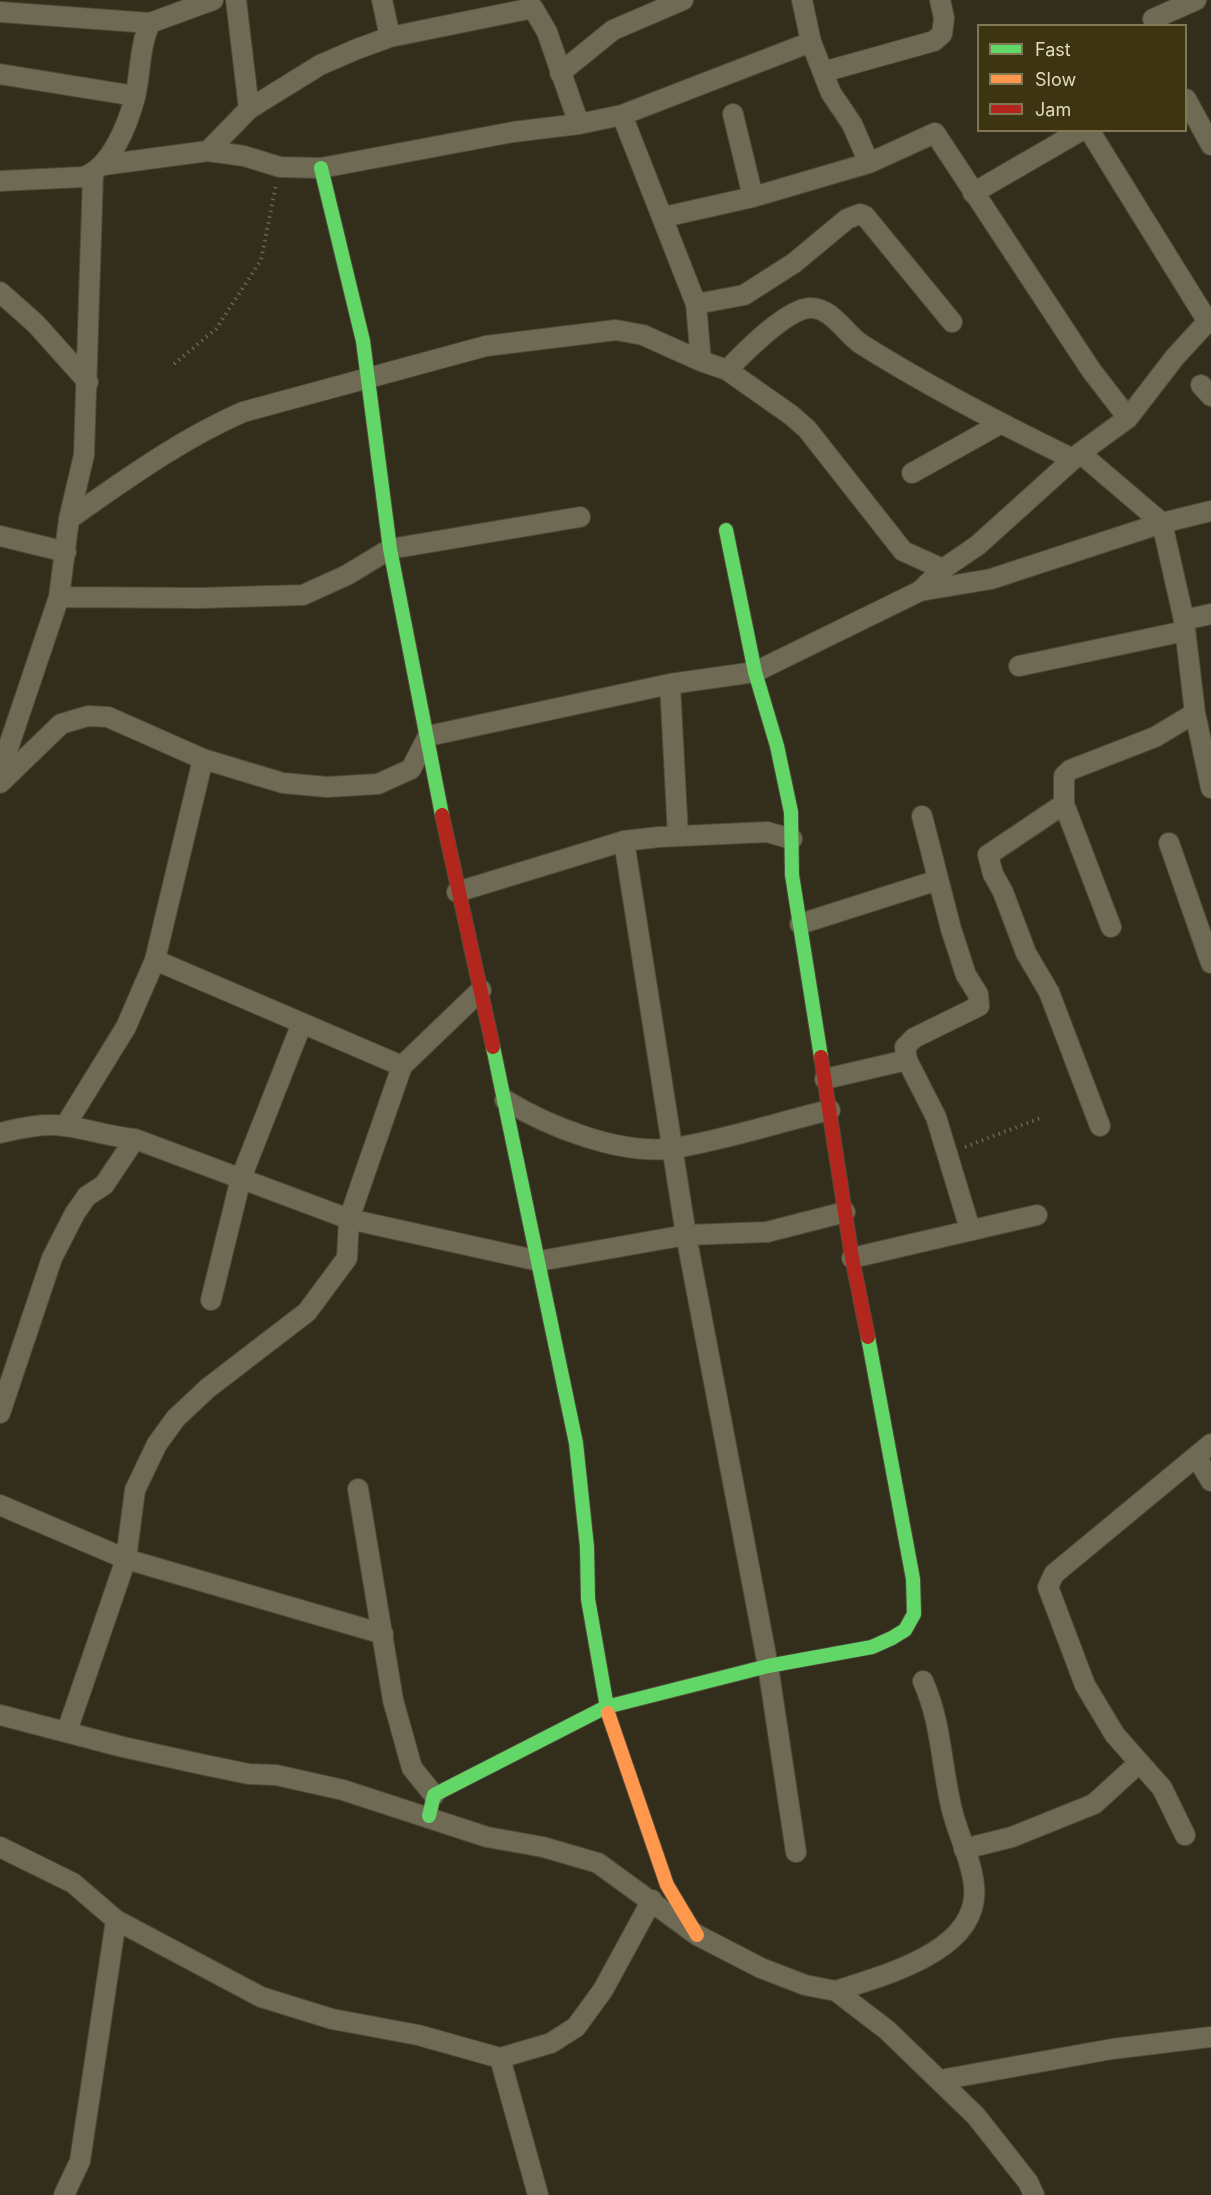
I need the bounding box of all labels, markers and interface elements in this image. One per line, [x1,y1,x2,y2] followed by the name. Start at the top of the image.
[977,24,1187,132] legend
[1035,39,1071,60] text: Fast
[1035,69,1076,90] text: Slow
[1035,99,1071,120] text: Jam

